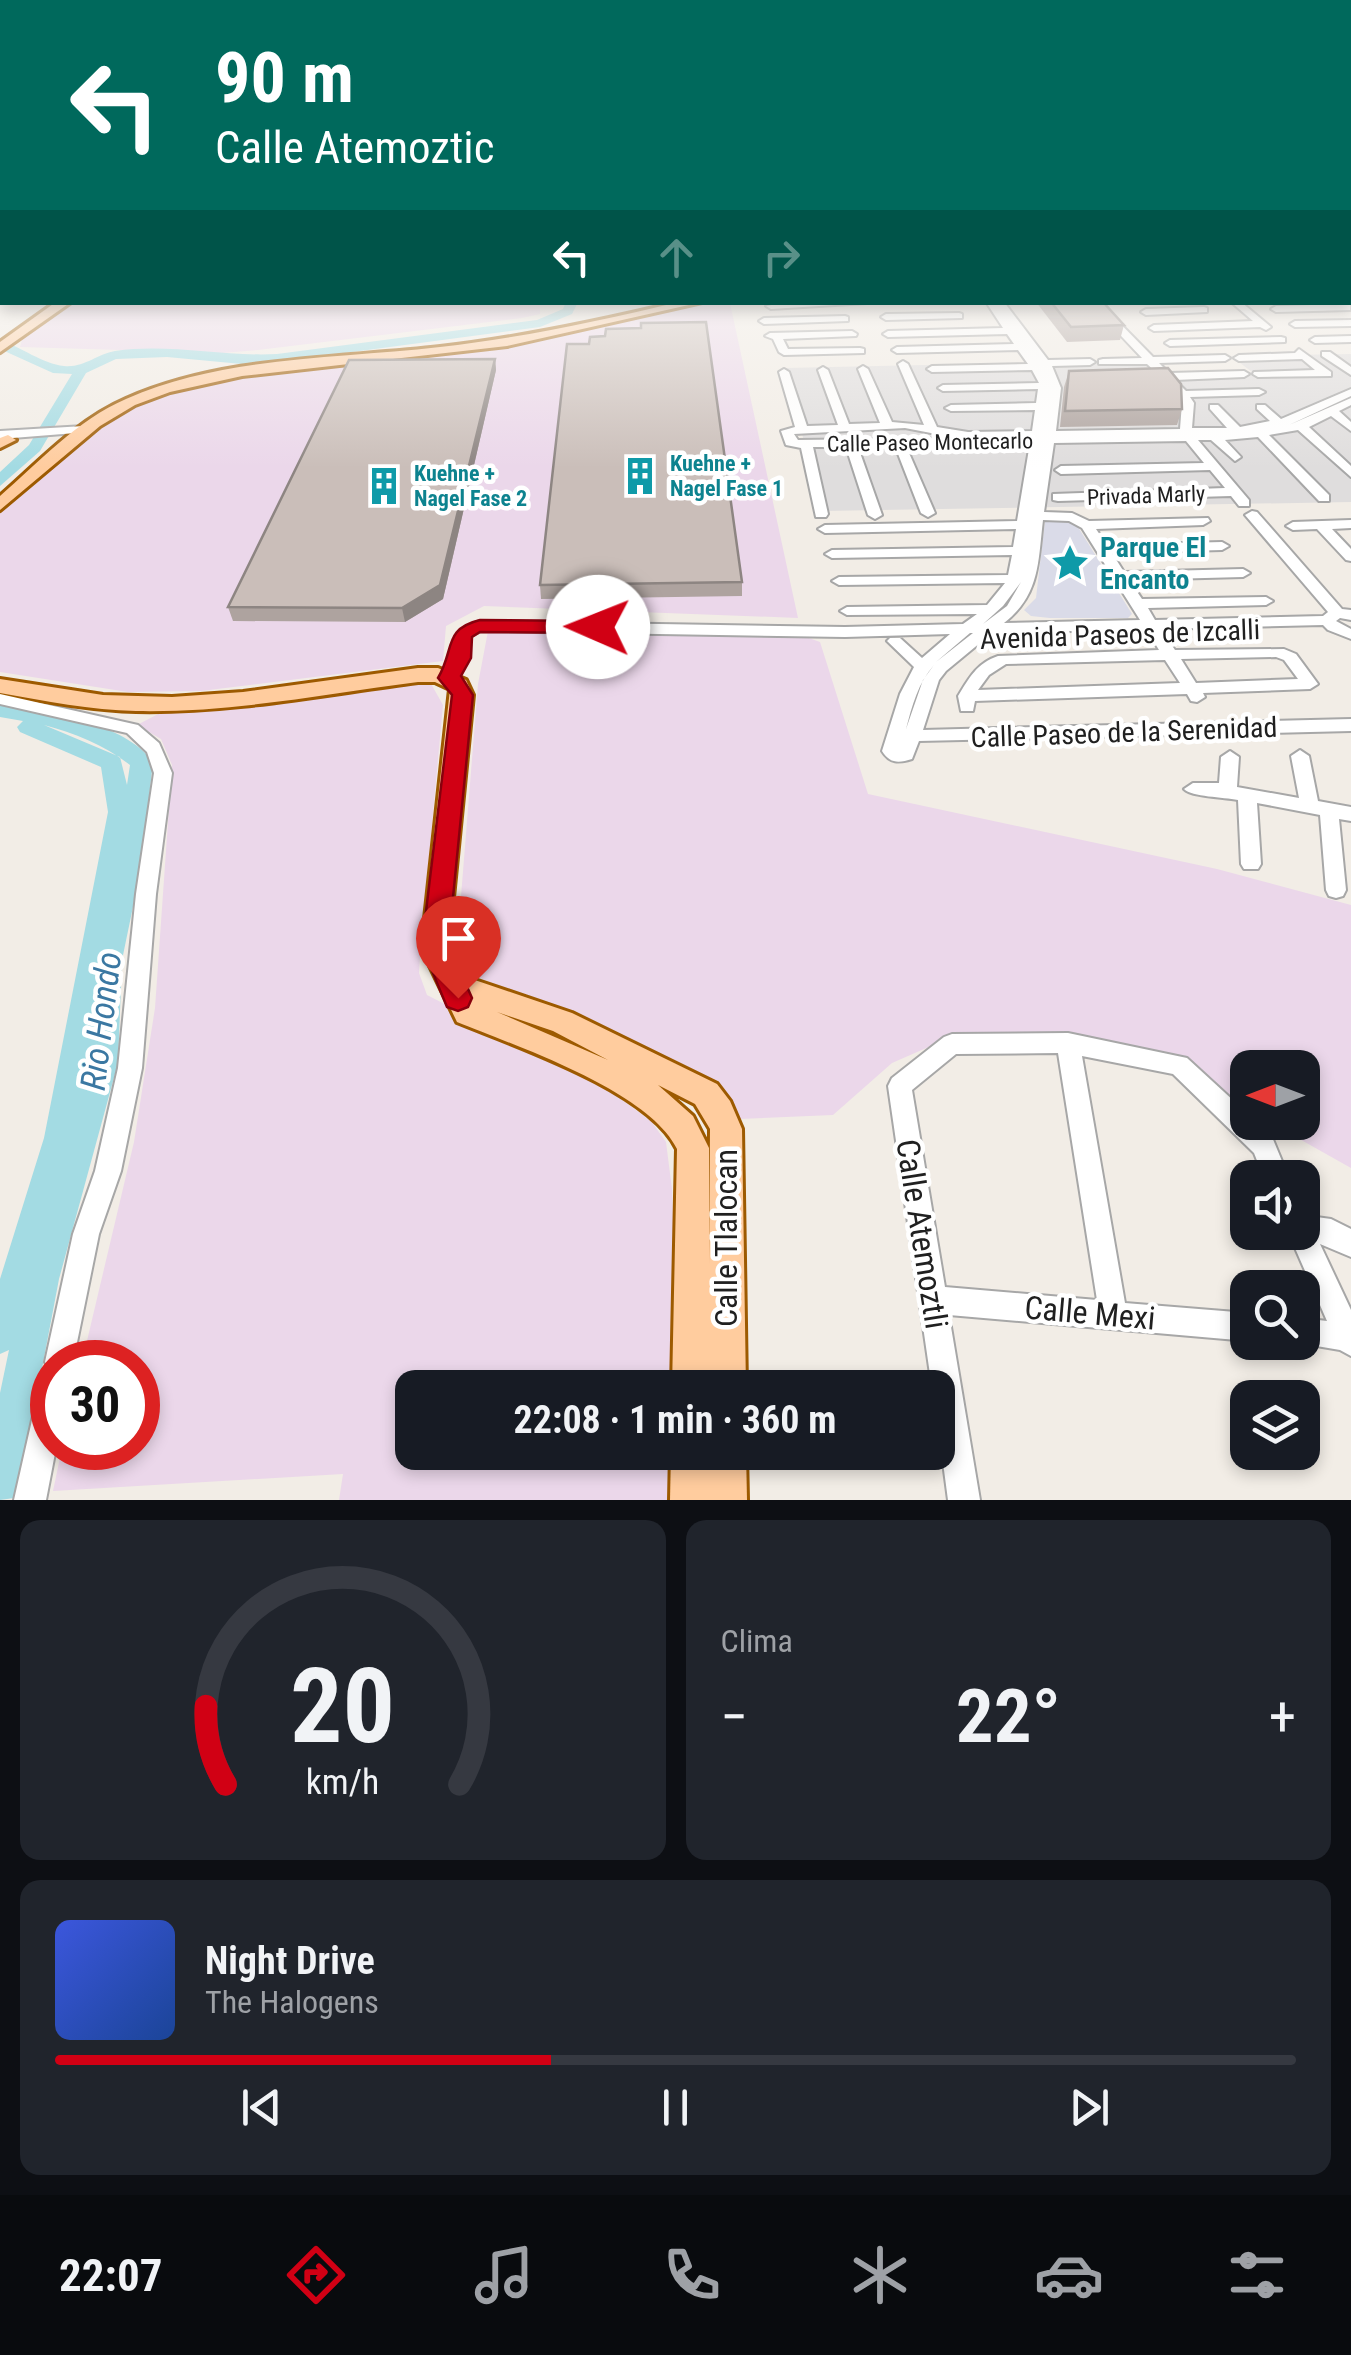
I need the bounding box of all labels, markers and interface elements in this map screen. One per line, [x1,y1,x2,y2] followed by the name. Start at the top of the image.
[215,37,354,119] text: 90 m
[50,40,180,170] icon: left
[215,121,494,174] text: Calle Atemoztic
[544,230,599,285] icon: left
[649,230,704,285] icon: ahead
[754,230,809,285] icon: right
[827,428,1033,457] street label: Calle Paseo Montecarlo
[670,451,783,501] place label: Kuehne + Nagel Fase 1
[619,455,661,497] building icon: Kuehne + Nagel Fase 1
[414,461,527,511] place label: Kuehne + Nagel Fase 2
[363,465,405,507] building icon: Kuehne + Nagel Fase 2
[1086,481,1206,510] street label: Privada Marly
[1100,531,1206,596] place label: Parque El Encanto
[1049,542,1091,584] place icon: Parque El Encanto
[546,575,650,679] position arrow
[979,613,1261,656] street label: Avenida Paseos de Izcalli
[970,711,1278,754] street label: Calle Paseo de la Serenidad
[416,896,501,999] pin
[431,911,486,966] icon: arrive
[73,949,130,1093] water label: Rio Hondo
[1230,1050,1320,1140] north arrow
[1230,1050,1320,1470] map controls
[888,1137,956,1331] street label: Calle Atemoztli
[707,1149,745,1327] street label: Calle Tlalocan
[1230,1160,1320,1250] button: sound
[1230,1270,1320,1360] button: search
[1023,1288,1157,1338] street label: Calle Mexi
[30,1340,160,1470] speed limit sign: 30
[1230,1380,1320,1470] button: layers
[514,1398,836,1442] text: 22:08 · 1 min · 360 m
[721,1622,793,1660] text: Clima
[290,1646,395,1767] text: 20
[956,1672,1061,1760] text: 22°
[721,1685,748,1749] text: −
[1269,1685,1296,1749] text: +
[306,1761,380,1803] text: km/h
[205,1939,375,1983] text: Night Drive
[205,1983,379,2021] text: The Halogens
[234,2080,289,2135] icon: previous
[648,2080,703,2135] icon: pause
[1062,2080,1117,2135] icon: next
[281,2240,351,2310] icon: directions
[469,2240,539,2310] icon: music
[657,2240,727,2310] icon: phone
[845,2240,915,2310] icon: climate
[1034,2240,1104,2310] icon: car
[1222,2240,1292,2310] icon: filters
[59,2249,162,2302] text: 22:07

